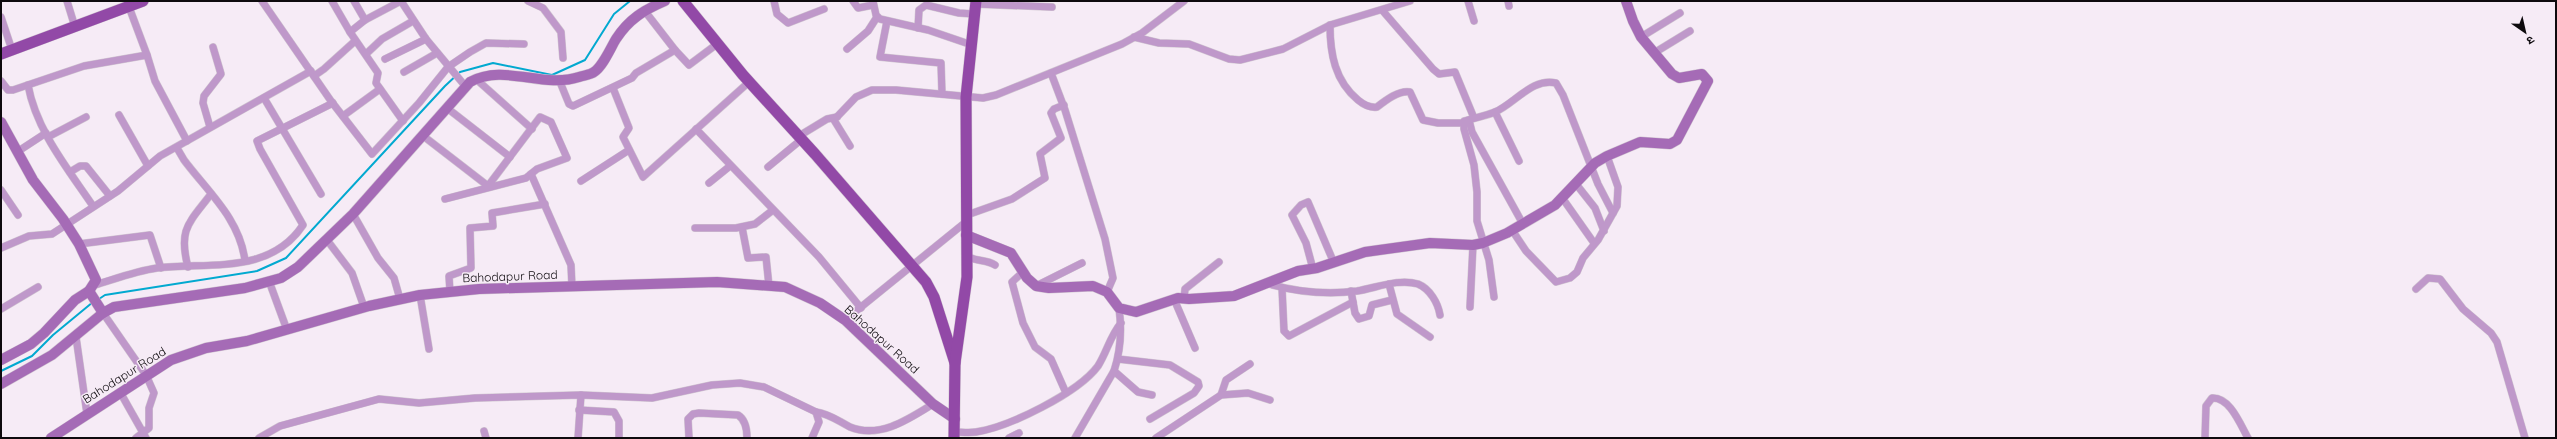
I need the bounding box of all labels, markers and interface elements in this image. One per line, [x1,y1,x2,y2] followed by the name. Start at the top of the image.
[2505,12,2545,52] north arrow
[2524,33,2537,48] text: उ
[462,267,558,285] street label: Bahodapur Road
[842,301,922,377] street label: Bahodapur Road
[80,343,168,407] street label: Bahodapur Road

